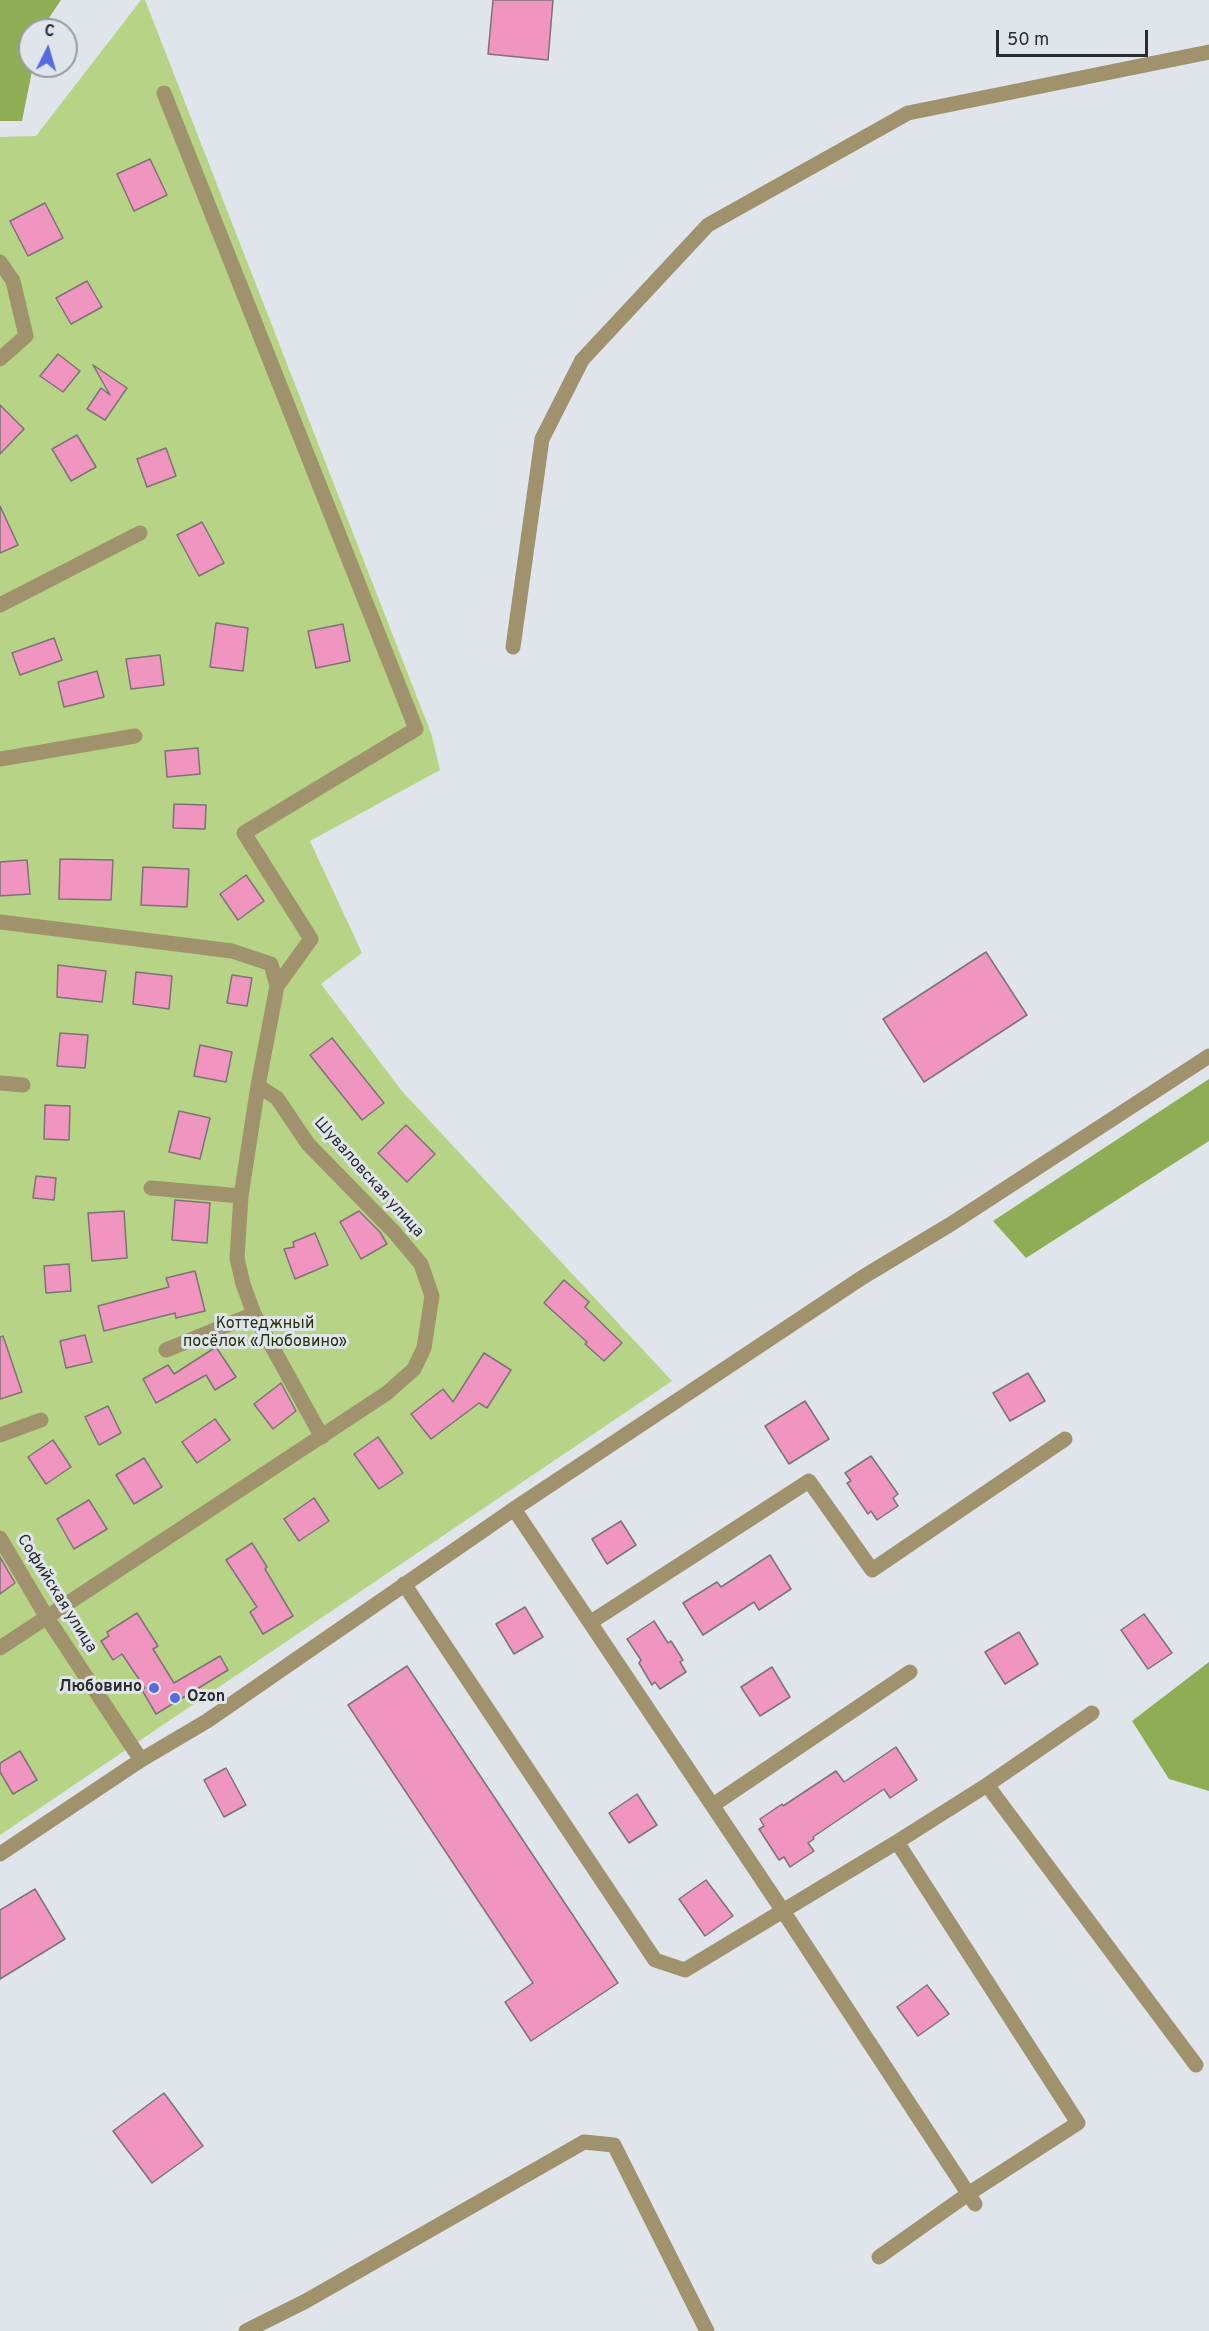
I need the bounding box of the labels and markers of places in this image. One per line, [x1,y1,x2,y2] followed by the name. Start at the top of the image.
[59,1678,142,1698] place label: Любовино
[147,1681,161,1695] marker: Любовино
[187,1688,225,1708] place label: Ozon
[168,1691,182,1705] marker: Ozon

